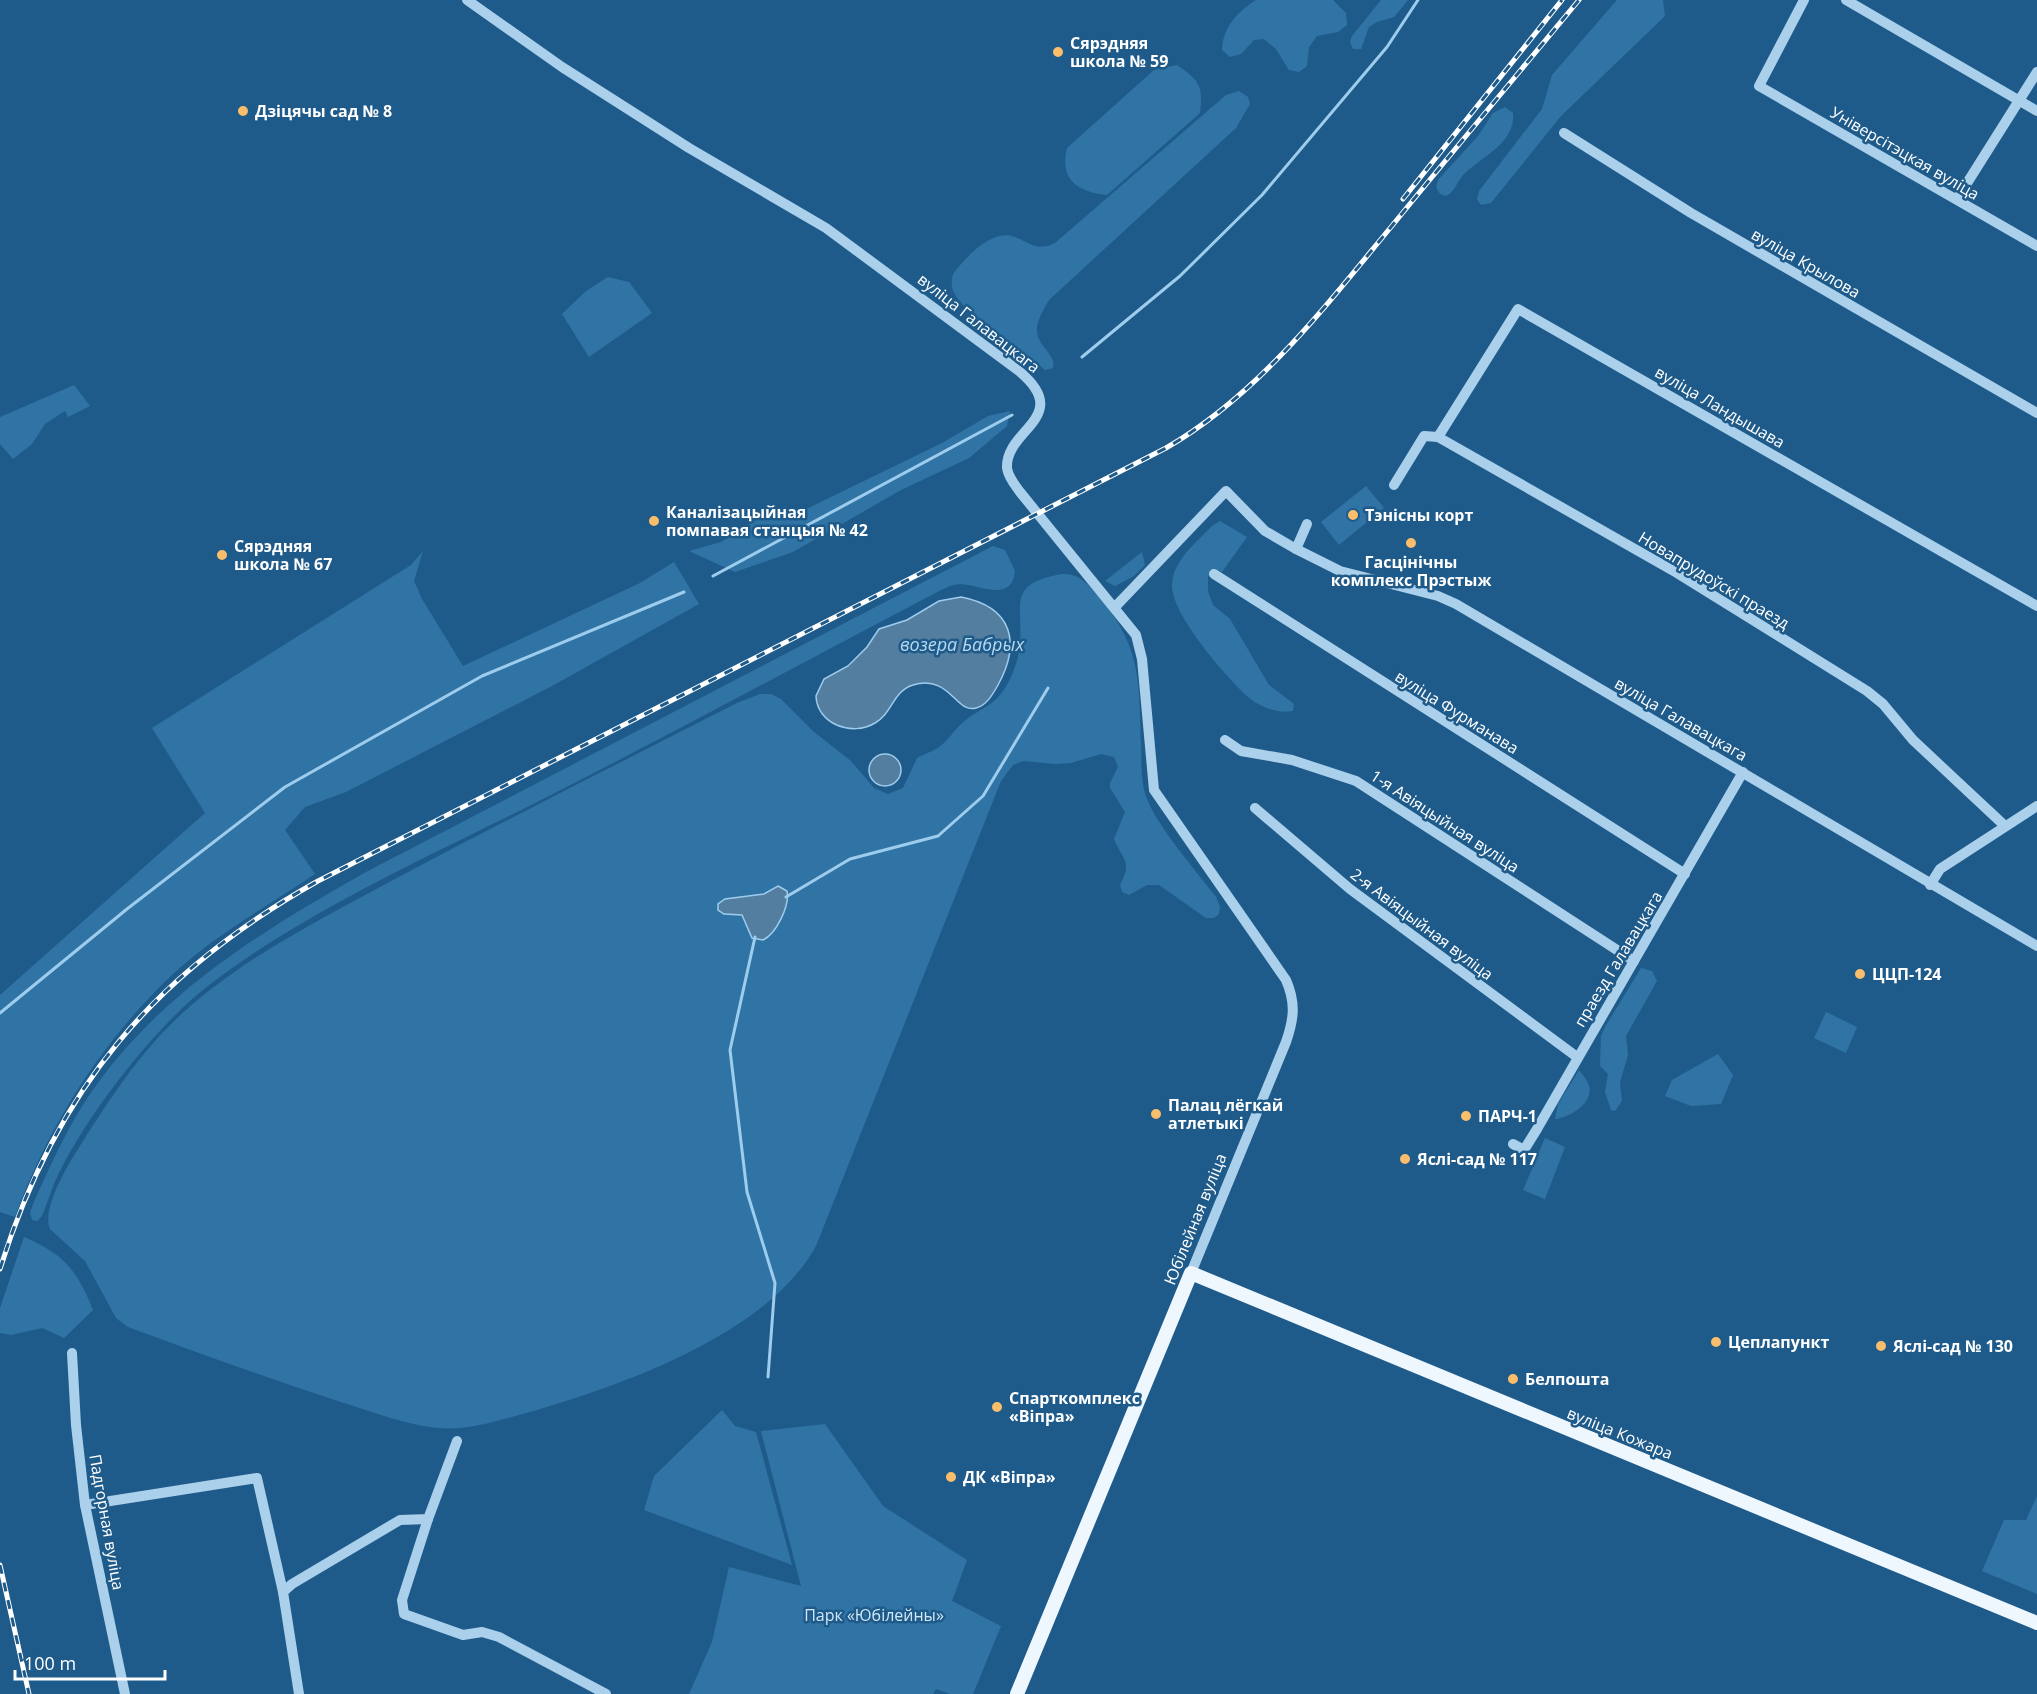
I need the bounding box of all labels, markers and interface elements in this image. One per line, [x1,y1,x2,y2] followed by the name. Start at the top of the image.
[1070,32,1168,72] place label: Сярэдняя школа № 59
[1051,45,1065,59] marker: Сярэдняя школа № 59
[255,100,392,122] place label: Дзіцячы сад № 8
[1826,101,1984,205] street label: Універсітэцкая вуліца
[236,104,250,118] marker: Дзіцячы сад № 8
[1748,223,1864,303] street label: вуліца Крылова
[913,268,1045,378] street label: вуліца Галавацкага
[1651,361,1789,453] street label: вуліца Ландышава
[666,501,868,541] place label: Каналізацыйная помпавая станцыя № 42
[1365,504,1473,526] place label: Тэнісны корт
[1346,508,1360,522] marker: Тэнісны корт
[647,514,661,528] marker: Каналізацыйная помпавая станцыя № 42
[1634,526,1794,634] street label: Новапрудоўскі праезд
[234,535,332,575] place label: Сярэдняя школа № 67
[1404,536,1418,550] marker: Гасцінічны комплекс Прэстыж
[215,548,229,562] marker: Сярэдняя школа № 67
[1331,551,1491,591] place label: Гасцінічны комплекс Прэстыж
[900,632,1025,656] water label: возера Бабрых
[1391,665,1523,759] street label: вуліца Фурманава
[1611,672,1751,766] street label: вуліца Галавацкага
[1366,765,1524,877] street label: 1-я Авіяцыйная вуліца
[1346,863,1498,985] street label: 2-я Авіяцыйная вуліца
[1569,887,1667,1031] street label: праезд Галавацкага
[1872,963,1942,985] place label: ЦЦП-124
[1853,967,1867,981] marker: ЦЦП-124
[1168,1094,1283,1134] place label: Палац лёгкай атлетыкі
[1478,1105,1537,1127] place label: ПАРЧ-1
[1149,1107,1163,1121] marker: Палац лёгкай атлетыкі
[1459,1109,1473,1123] marker: ПАРЧ-1
[1416,1148,1537,1170] place label: Яслі-сад № 117
[1159,1150,1231,1288] street label: Юбілейная вуліца
[1398,1152,1412,1166] marker: Яслі-сад № 117
[1728,1331,1829,1353] place label: Цеплапункт
[1709,1335,1723,1349] marker: Цеплапункт
[1892,1335,2013,1357] place label: Яслі-сад № 130
[1874,1339,1888,1353] marker: Яслі-сад № 130
[1525,1368,1609,1390] place label: Белпошта
[1506,1372,1520,1386] marker: Белпошта
[1009,1387,1140,1427] place label: Спарткомплекс «Віпра»
[990,1400,1004,1414] marker: Спарткомплекс «Віпра»
[1564,1402,1676,1464] street label: вуліца Кожара
[84,1452,130,1592] street label: Падгорная вуліца
[963,1466,1056,1488] place label: ДК «Віпра»
[944,1470,958,1484] marker: ДК «Віпра»
[804,1604,944,1626] park label: Парк «Юбілейны»
[15,1643,165,1681] scale bar
[24,1651,76,1675] text: 100 m

